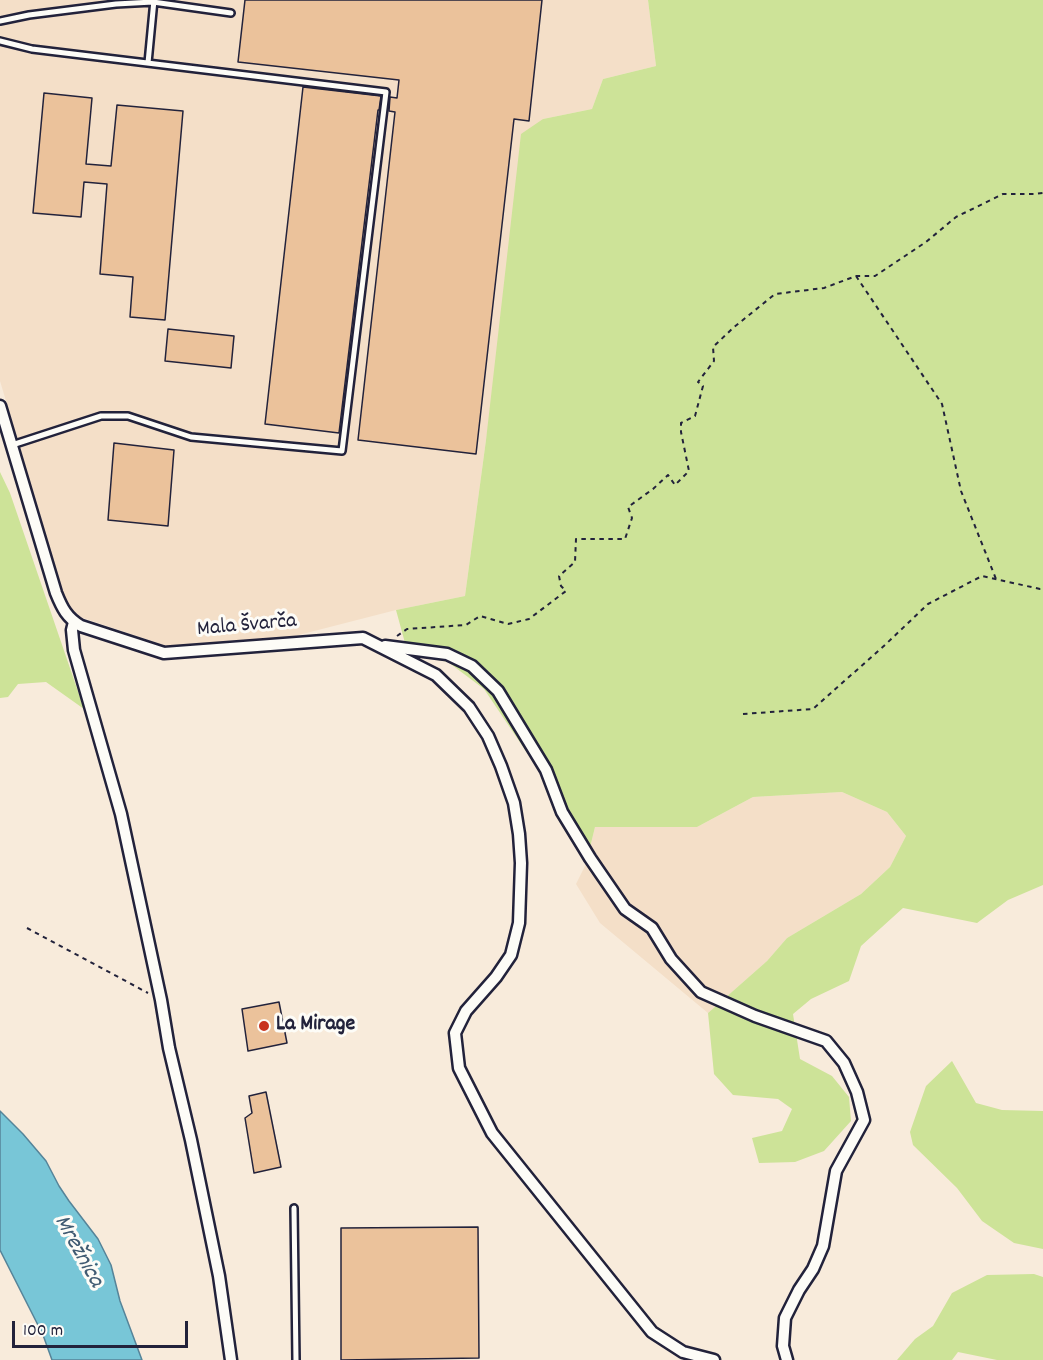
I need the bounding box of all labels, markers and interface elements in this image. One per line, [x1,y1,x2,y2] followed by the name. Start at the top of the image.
[196,610,298,644] street label: Mala Švarča
[276,1013,355,1039] place label: La Mirage
[257,1019,271,1033] marker: La Mirage
[45,1211,109,1293] water label: Mrežnica
[15,1309,190,1347] scale bar
[23,1319,63,1344] text: 100 m

